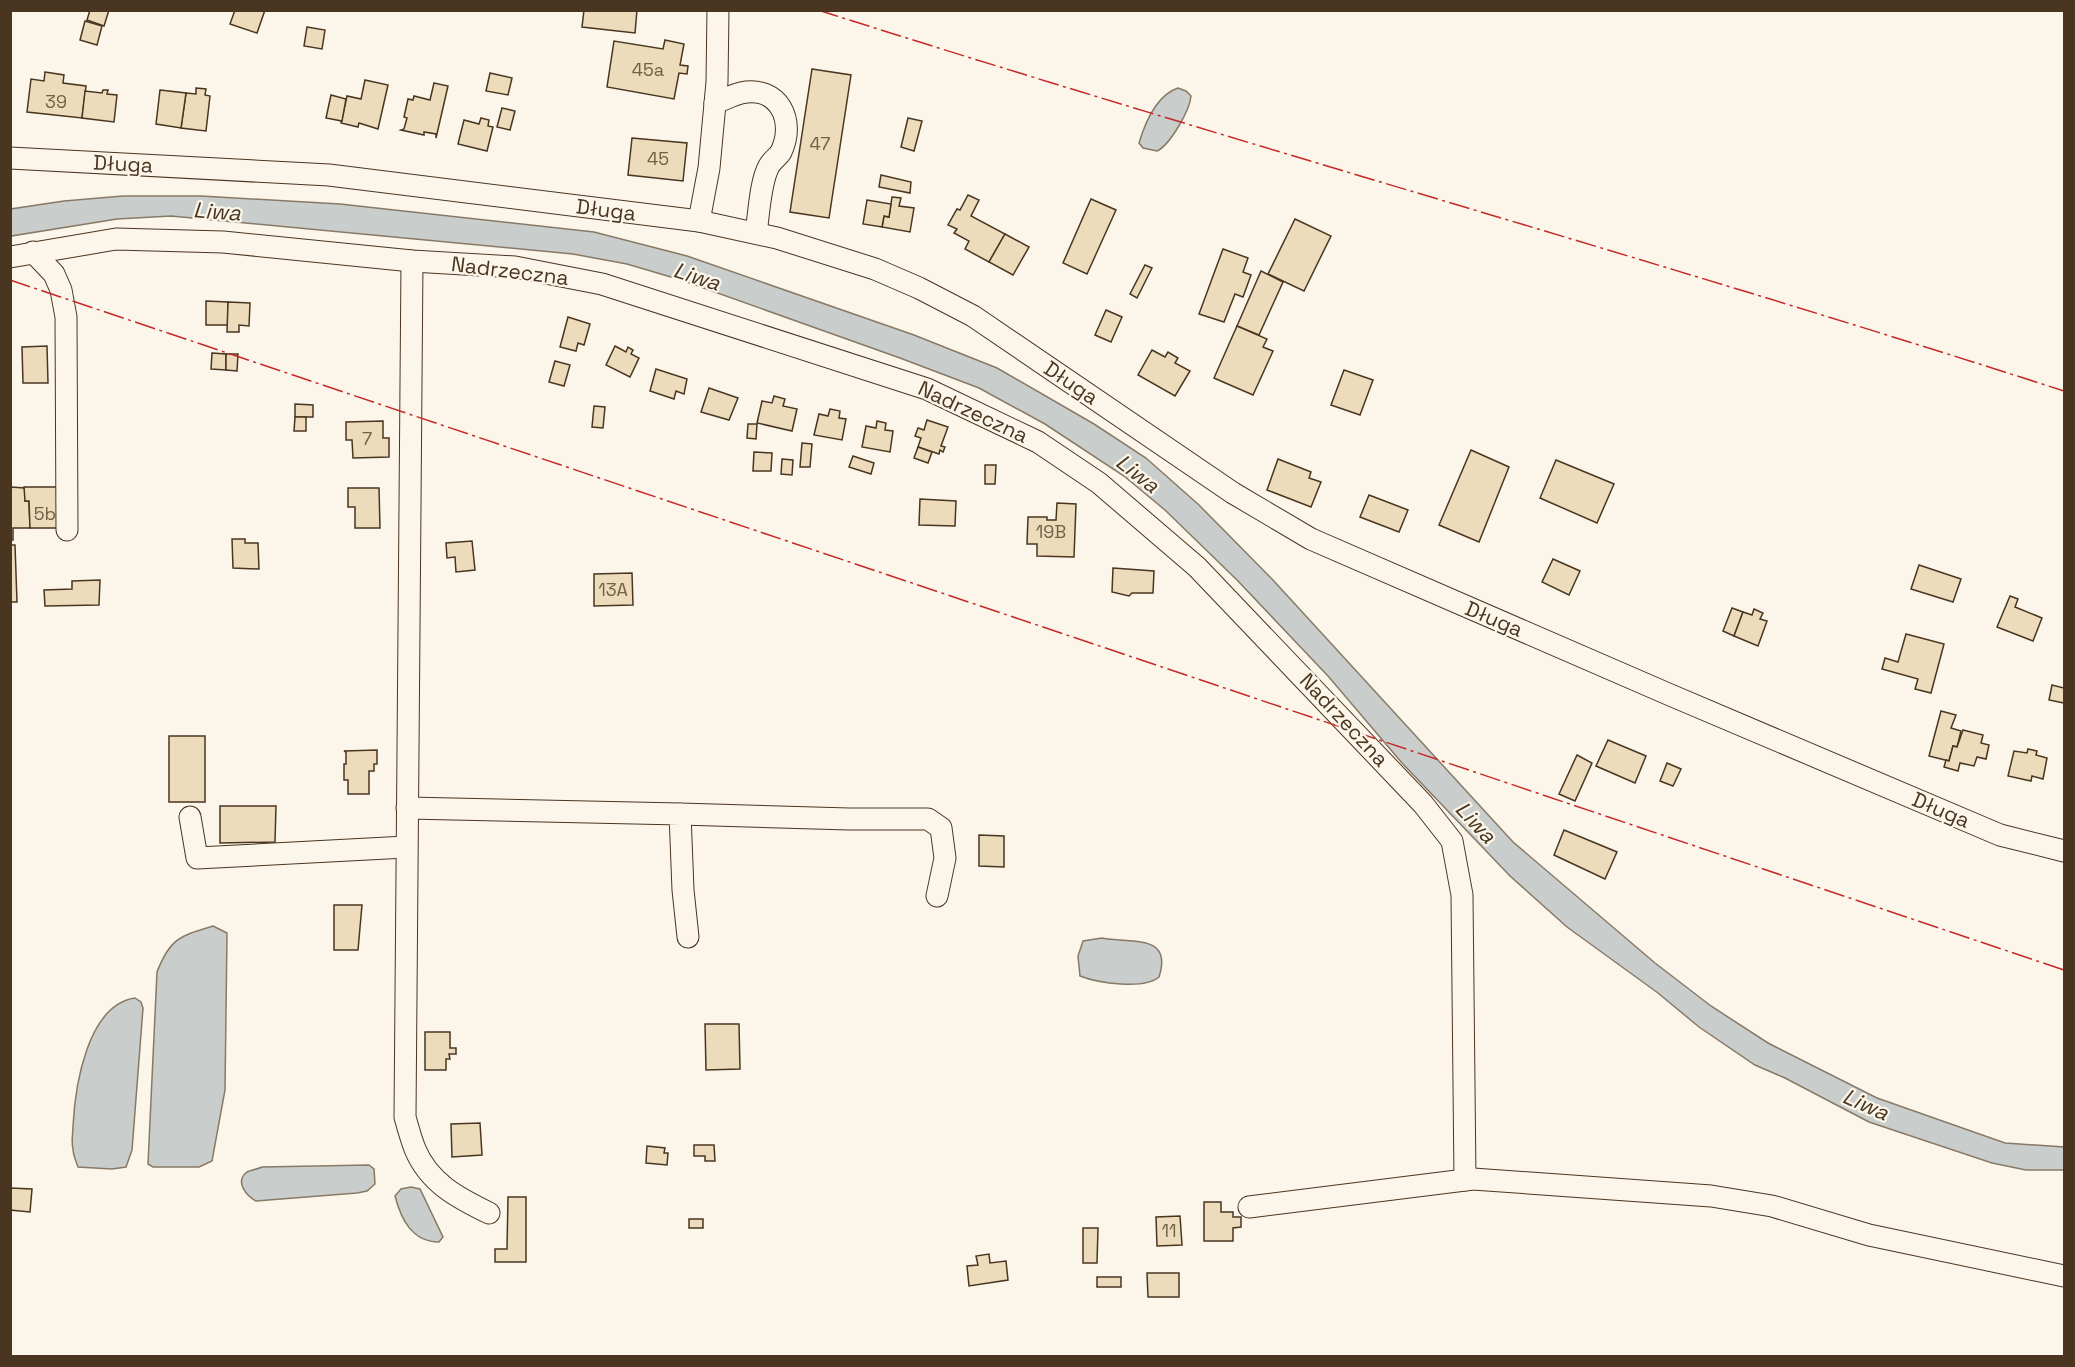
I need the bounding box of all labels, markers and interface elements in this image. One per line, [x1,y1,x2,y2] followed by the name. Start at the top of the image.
[632,58,664,81] house number: 45a
[45,90,67,113] house number: 39
[810,132,830,155] house number: 47
[647,147,669,170] house number: 45
[92,148,154,179] street label: Długa
[575,192,638,227] street label: Długa
[192,195,242,227] water label: Liwa
[450,250,570,291] street label: Nadrzeczna
[670,255,724,297] water label: Liwa
[1039,355,1104,411] street label: Długa
[914,374,1032,449] street label: Nadrzeczna
[362,427,372,450] house number: 7
[1111,447,1166,499] water label: Liwa
[34,502,56,525] house number: 5b
[1036,520,1066,543] house number: 19B
[598,578,628,601] house number: 13A
[1461,594,1527,643] street label: Długa
[1294,667,1395,772] street label: Nadrzeczna
[1908,785,1974,834] street label: Długa
[1450,795,1503,849] water label: Liwa
[1839,1082,1894,1127] water label: Liwa
[1161,1219,1177,1242] house number: 11

